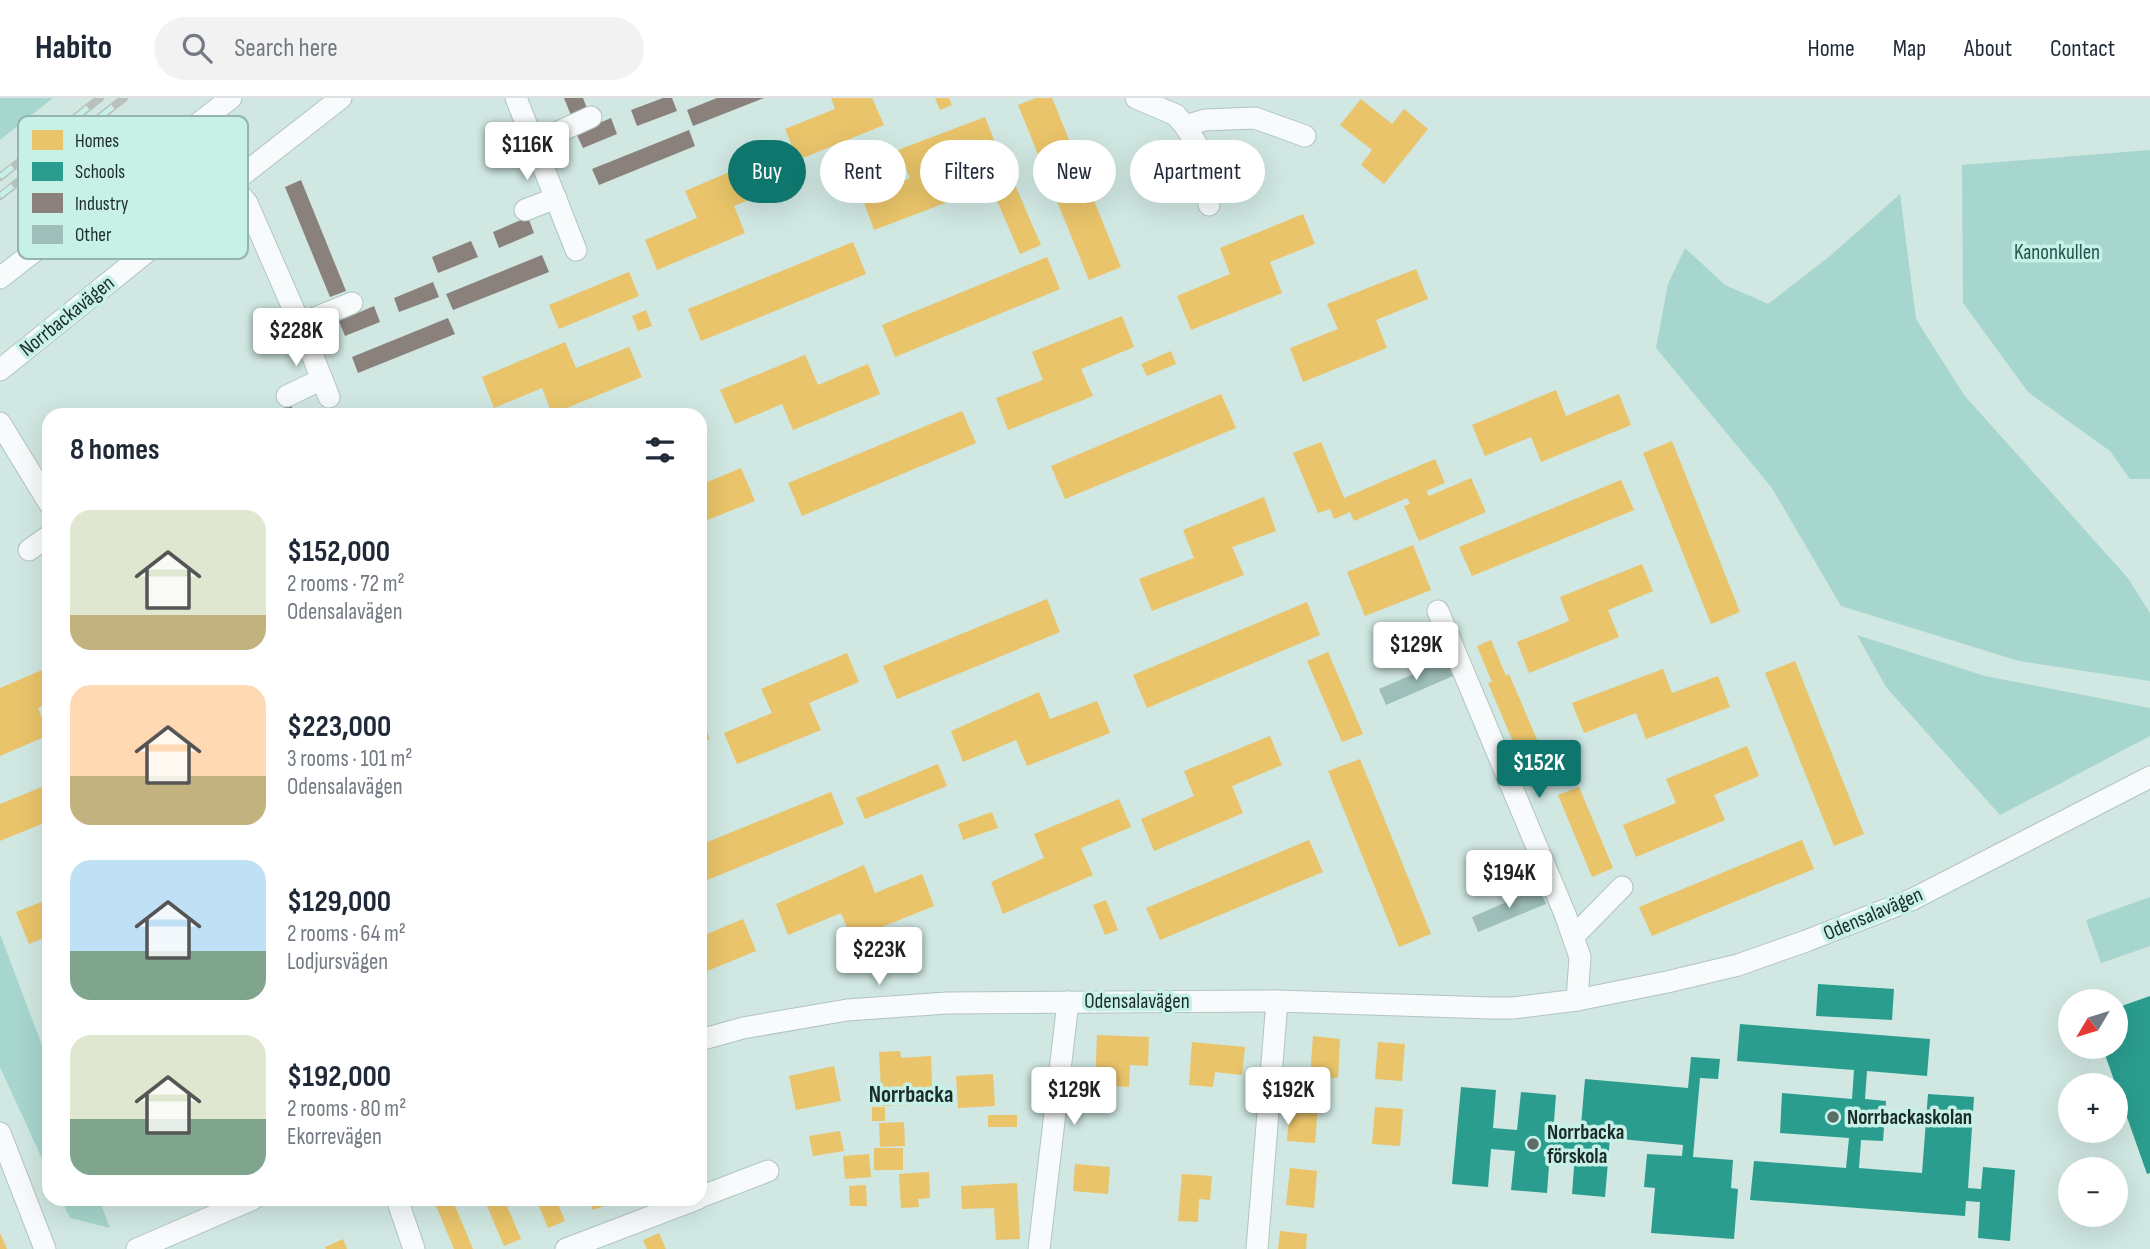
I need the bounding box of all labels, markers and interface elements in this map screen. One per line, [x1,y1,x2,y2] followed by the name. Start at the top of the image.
[154,17,644,80] search box
[35,28,112,68] text: Habito
[178,29,216,67] icon: search
[234,33,338,64] text: Search here
[1807,34,1855,63] text: Home
[1893,34,1926,63] text: Map
[1964,34,2012,63] text: About
[2050,34,2115,63] text: Contact
[18,116,248,259] legend
[478,122,576,182] pin: $116K
[75,130,119,153] text: Homes
[501,131,553,159] text: $116K
[728,140,806,203] chip: Buy
[820,140,906,203] chip: Rent
[920,140,1019,203] chip: Filters
[1033,140,1116,203] chip: New
[1130,140,1265,203] chip: Apartment
[75,161,125,184] text: Schools
[75,193,129,216] text: Industry
[75,224,112,247] text: Other
[2014,240,2100,265] park label: Kanonkullen
[15,270,119,362] street label: Norrbackavägen
[247,308,345,368] pin: $228K
[269,317,323,345] text: $228K
[641,431,679,469] icon: filters
[70,432,159,468] text: 8 homes
[287,534,390,570] text: $152,000
[126,538,210,622] icon: home
[287,570,405,598] text: 2 rooms · 72 m²
[287,598,403,626] text: Odensalavägen
[1367,622,1465,682] pin: $129K
[1389,631,1443,659] text: $129K
[287,709,391,745] text: $223,000
[126,713,210,797] icon: home
[1490,740,1588,800] pin: $152K
[287,745,412,773] text: 3 rooms · 101 m²
[1513,749,1565,777] text: $152K
[287,773,403,801] text: Odensalavägen
[1460,850,1558,910] pin: $194K
[1482,859,1536,887] text: $194K
[1820,882,1926,946] street label: Odensalavägen
[287,884,391,920] text: $129,000
[126,888,210,972] icon: home
[287,920,406,948] text: 2 rooms · 64 m²
[830,928,928,987] pin: $223K
[852,936,906,964] text: $223K
[287,948,388,976] text: Lodjursvägen
[1084,989,1190,1014] street label: Odensalavägen
[2058,989,2128,1059] north arrow
[2058,989,2128,1227] map controls
[287,1059,391,1095] text: $192,000
[126,1063,210,1147] icon: home
[1025,1068,1123,1127] pin: $129K
[1239,1068,1337,1127] pin: $192K
[2058,1073,2128,1143] button: +
[1047,1076,1101,1104] text: $129K
[1261,1076,1315,1104] text: $192K
[869,1081,953,1109] district label: Norrbacka
[287,1095,406,1123] text: 2 rooms · 80 m²
[1847,1105,1972,1130] place label: Norrbackaskolan
[1825,1109,1841,1125] marker: Norrbackaskolan
[1547,1120,1624,1169] place label: Norrbacka förskola
[287,1123,382,1151] text: Ekorrevägen
[1525,1136,1541,1152] marker: Norrbacka förskola
[2058,1157,2128,1227] button: −

